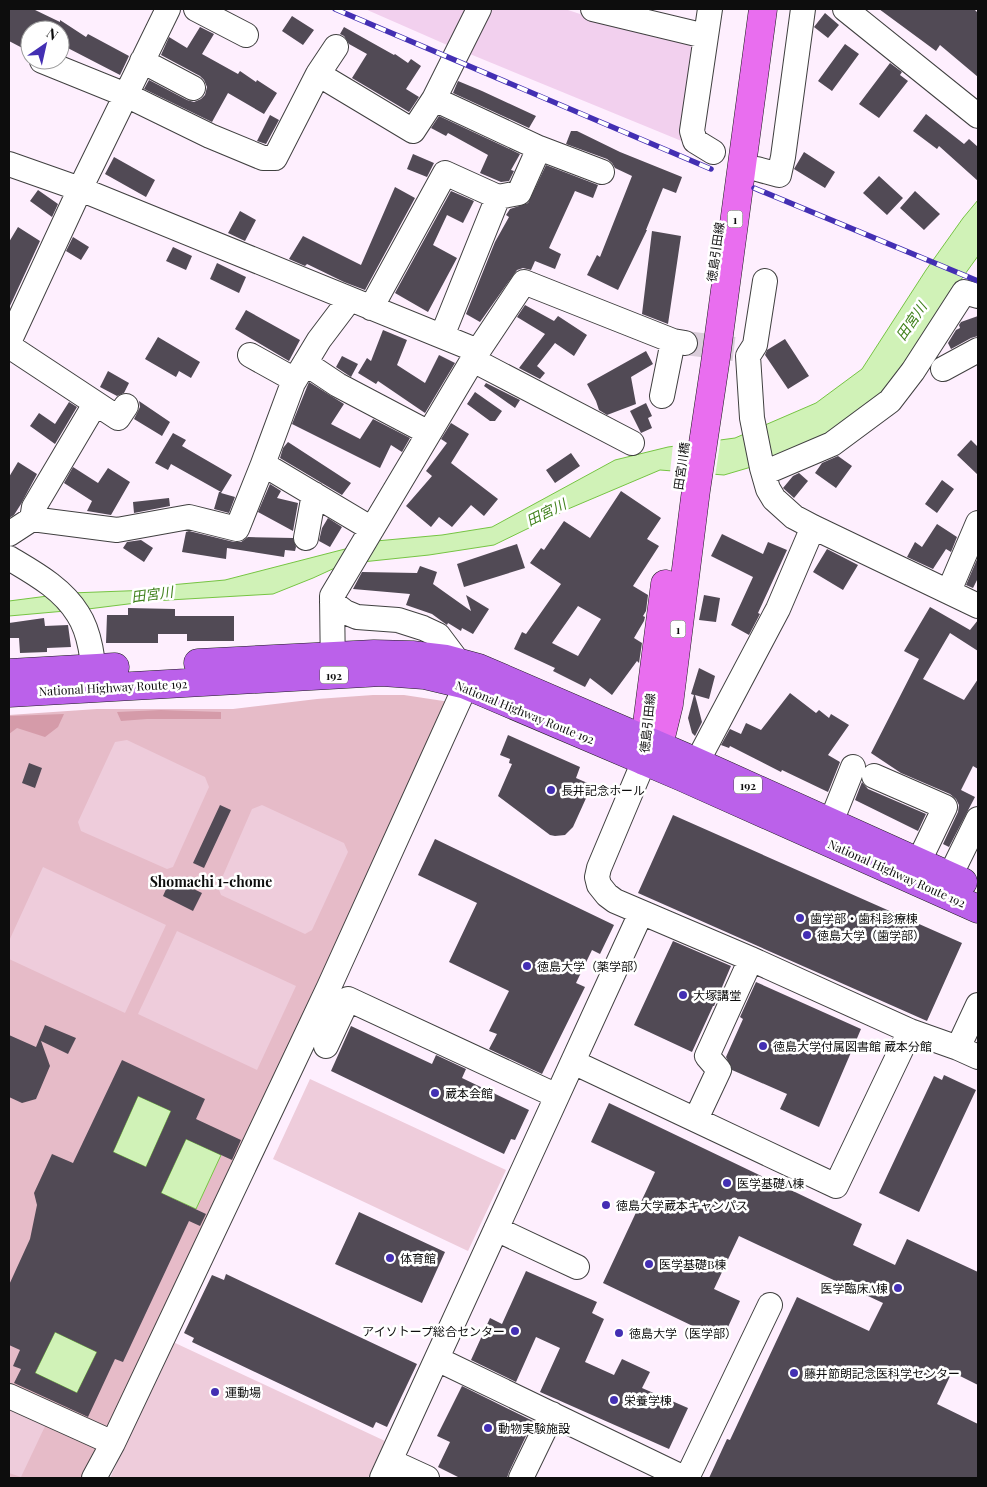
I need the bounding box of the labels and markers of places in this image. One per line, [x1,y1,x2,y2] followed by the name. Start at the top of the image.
[561,782,645,798] place label: 長井記念ホール
[545,784,557,796] marker: 長井記念ホール
[810,910,918,926] place label: 歯学部・歯科診療棟
[794,912,806,924] marker: 歯学部・歯科診療棟
[817,927,925,943] place label: 徳島大学（歯学部）
[801,929,813,941] marker: 徳島大学（歯学部）
[537,958,645,974] place label: 徳島大学（薬学部）
[521,960,533,972] marker: 徳島大学（薬学部）
[693,987,741,1003] place label: 大塚講堂
[677,989,689,1001] marker: 大塚講堂
[773,1038,932,1054] place label: 徳島大学付属図書館 蔵本分館
[757,1040,769,1052] marker: 徳島大学付属図書館 蔵本分館
[445,1085,493,1101] place label: 蔵本会館
[429,1087,441,1099] marker: 蔵本会館
[737,1175,805,1191] place label: 医学基礎A棟
[721,1177,733,1189] marker: 医学基礎A棟
[616,1197,748,1213] place label: 徳島大学蔵本キャンパス
[600,1199,612,1211] marker: 徳島大学蔵本キャンパス
[400,1250,436,1266] place label: 体育館
[384,1252,396,1264] marker: 体育館
[659,1256,726,1272] place label: 医学基礎B棟
[643,1258,655,1270] marker: 医学基礎B棟
[820,1280,888,1296] place label: 医学臨床A棟
[892,1282,904,1294] marker: 医学臨床A棟
[362,1323,505,1339] place label: アイソトープ総合センター
[509,1325,521,1337] marker: アイソトープ総合センター
[629,1325,737,1341] place label: 徳島大学（医学部）
[613,1327,625,1339] marker: 徳島大学（医学部）
[804,1365,960,1381] place label: 藤井節朗記念医科学センター
[788,1367,800,1379] marker: 藤井節朗記念医科学センター
[225,1384,261,1400] place label: 運動場
[209,1386,221,1398] marker: 運動場
[624,1392,672,1408] place label: 栄養学棟
[608,1394,620,1406] marker: 栄養学棟
[498,1420,570,1436] place label: 動物実験施設
[482,1422,494,1434] marker: 動物実験施設

